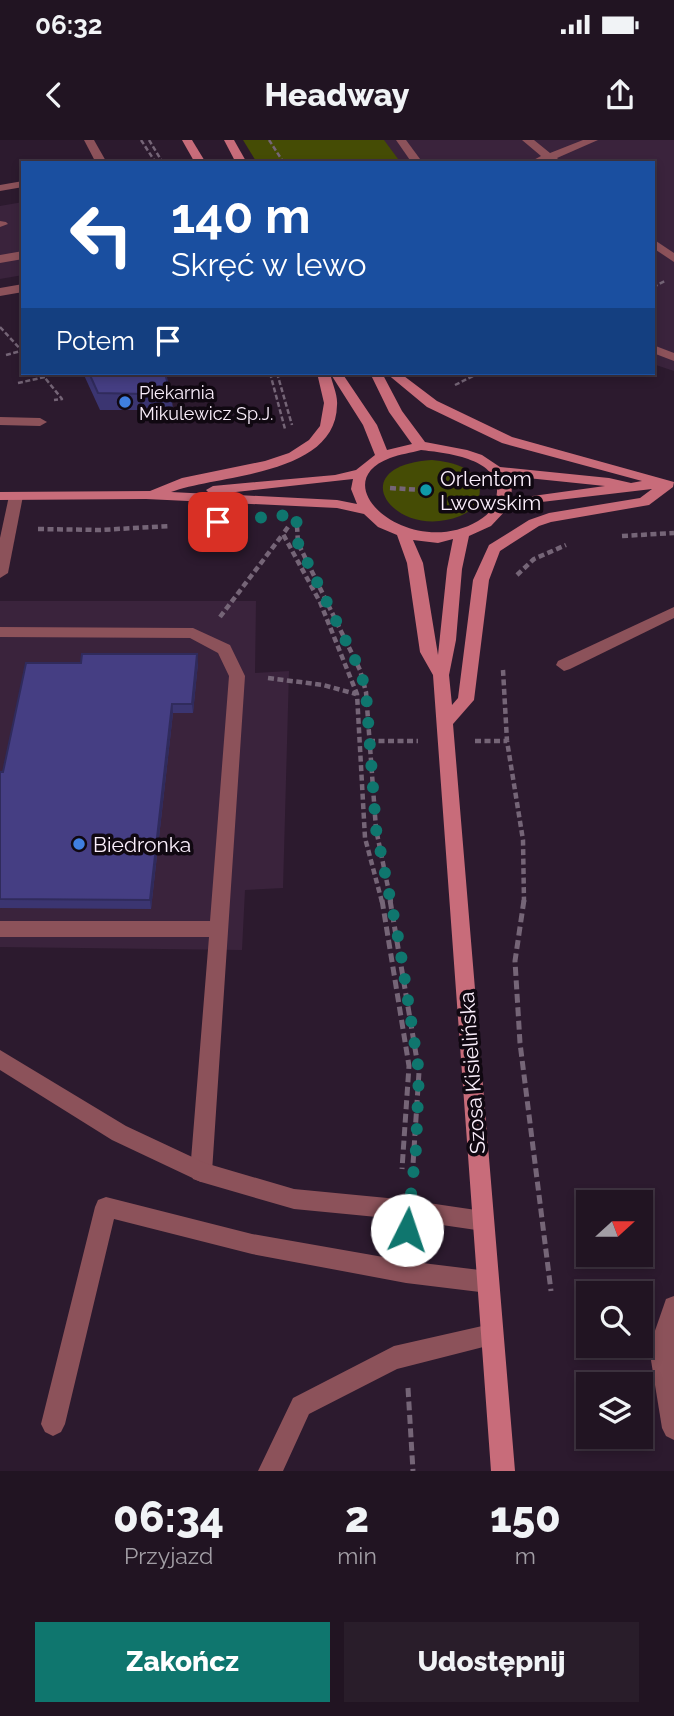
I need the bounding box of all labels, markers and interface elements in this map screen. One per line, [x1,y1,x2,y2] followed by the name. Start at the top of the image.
[35,10,102,40] text: 06:32
[35,76,73,114] icon: back
[265,76,410,113] text: Headway
[601,76,639,114] icon: share
[171,187,311,244] text: 140 m
[56,189,147,280] icon: left
[171,246,367,283] text: Skręć w lewo
[149,322,187,360] icon: arrive
[56,326,135,356] text: Potem
[139,382,273,424] place label: Piekarnia Mikulewicz Sp.J.
[117,394,133,410] marker: Piekarnia Mikulewicz Sp.J.
[440,466,541,515] place label: Orlentom Lwowskim
[418,482,434,498] marker: Orlentom Lwowskim
[188,492,248,552] pin
[199,503,237,541] icon: arrive
[93,832,191,857] place label: Biedronka
[71,836,87,852] marker: Biedronka
[454,991,490,1155] street label: Szosa Kisielińska
[576,1190,653,1267] north arrow
[576,1190,653,1449] map controls
[370,1193,444,1267] position arrow
[576,1281,653,1358] button: search
[576,1372,653,1449] button: layers
[113,1493,224,1542] text: 06:34
[345,1493,369,1542] text: 2
[490,1493,561,1542] text: 150
[124,1542,213,1569] text: Przyjazd
[337,1542,377,1569] text: min
[515,1542,536,1569] text: m
[35,1622,330,1702] button: Zakończ
[344,1622,639,1702] button: Udostępnij

